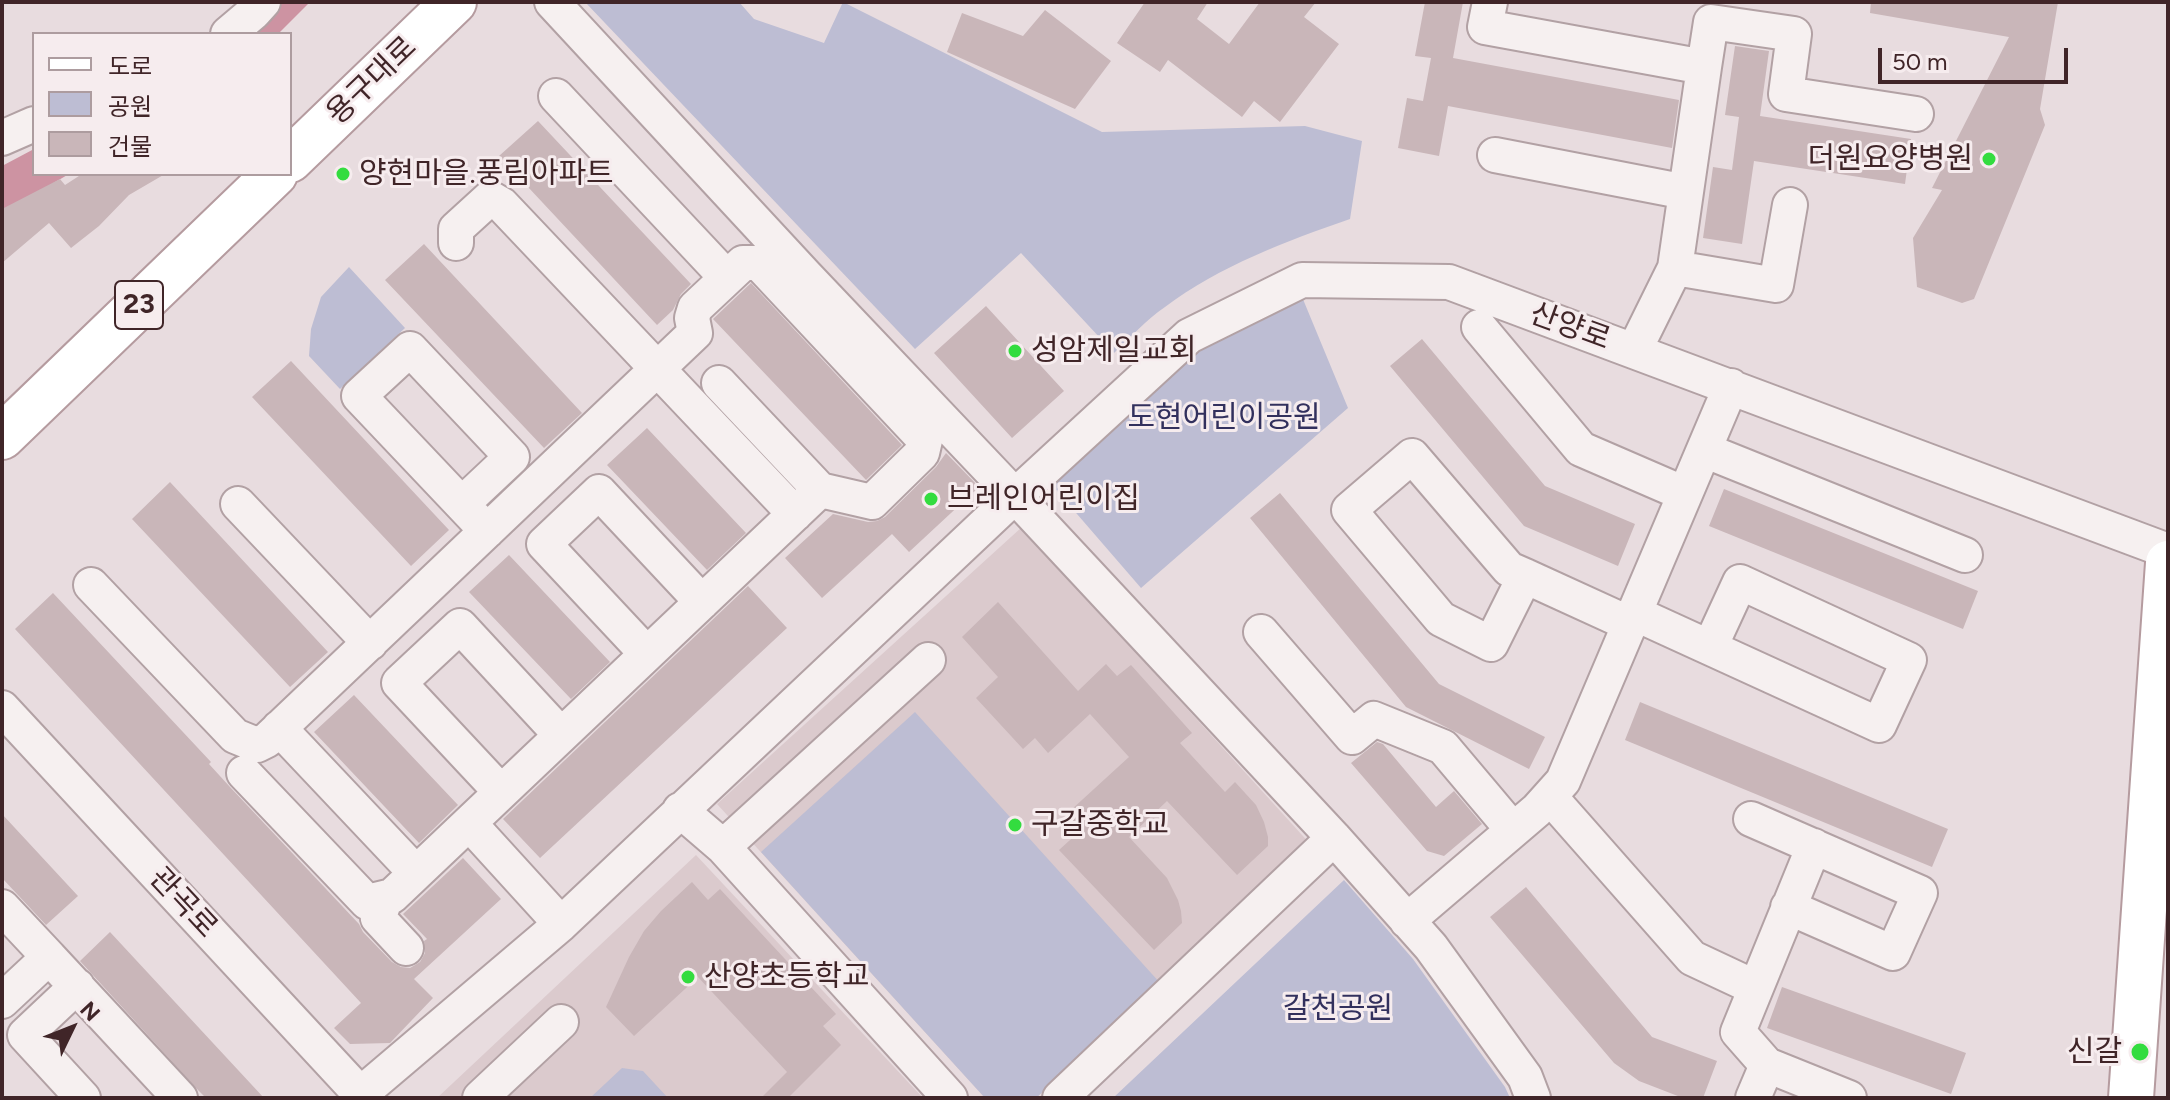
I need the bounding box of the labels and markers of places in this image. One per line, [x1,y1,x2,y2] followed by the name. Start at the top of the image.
[1807,141,1973,177] place label: 더원요양병원
[1980,150,1998,168] marker: 더원요양병원
[359,156,614,192] place label: 양현마을.풍림아파트
[334,165,352,183] marker: 양현마을.풍림아파트
[1031,333,1197,369] place label: 성암제일교회
[1006,342,1024,360] marker: 성암제일교회
[947,481,1140,517] place label: 브레인어린이집
[922,490,940,508] marker: 브레인어린이집
[1031,807,1169,843] place label: 구갈중학교
[1006,816,1024,834] marker: 구갈중학교
[704,959,870,995] place label: 산양초등학교
[679,968,697,986] marker: 산양초등학교
[2067,1034,2122,1070] place label: 신갈
[2129,1041,2151,1063] marker: 신갈

